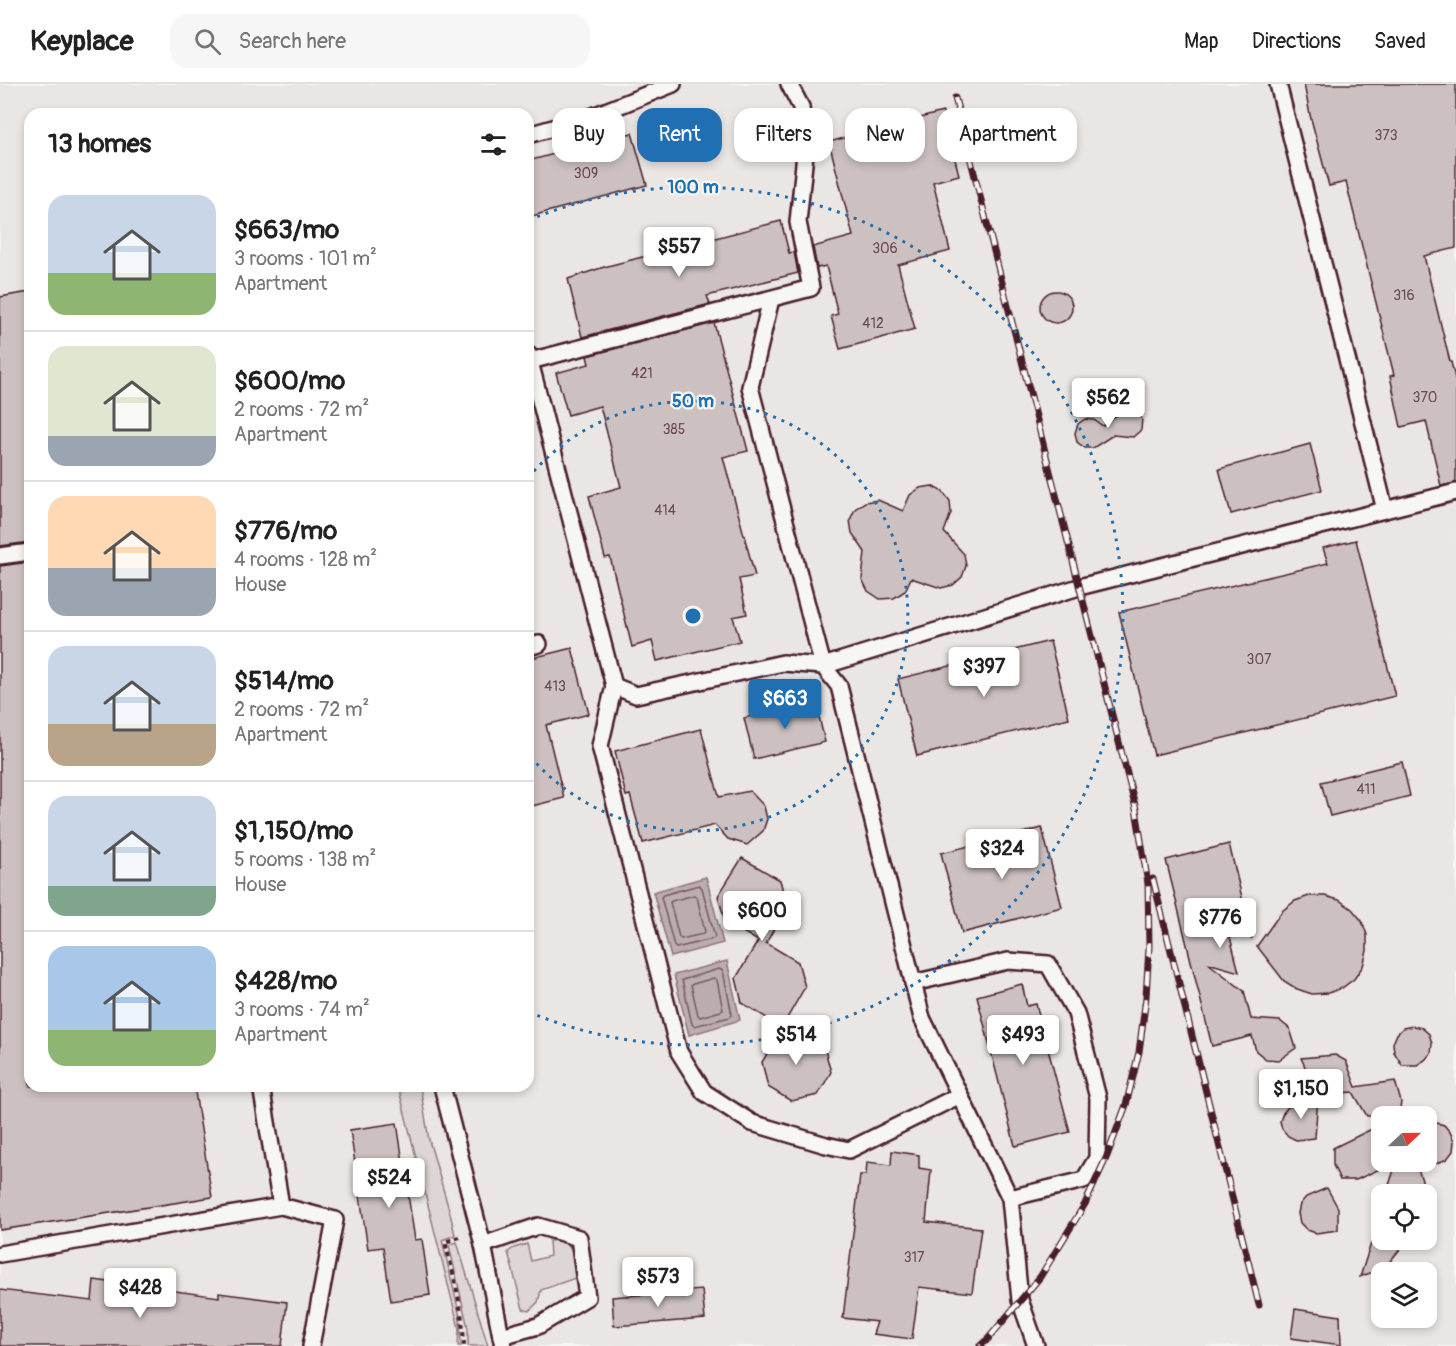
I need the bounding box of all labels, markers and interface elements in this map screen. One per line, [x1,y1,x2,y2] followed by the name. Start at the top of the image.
[170,14,590,68] search box
[30,24,134,59] text: Keyplace
[191,25,224,58] icon: search
[239,27,346,55] text: Search here
[1184,28,1219,55] text: Map
[1252,28,1341,55] text: Directions
[1374,28,1426,55] text: Saved
[552,108,625,162] chip: Buy
[637,108,722,162] chip: Rent
[734,108,833,162] chip: Filters
[845,108,925,162] chip: New
[937,108,1077,162] chip: Apartment
[1374,127,1398,144] house number: 373
[48,128,151,160] text: 13 homes
[477,128,510,161] icon: filters
[574,165,598,182] house number: 309
[667,176,719,199] text: 100 m
[234,214,339,246] text: $663/mo
[96,219,168,291] icon: home
[643,227,715,278] pin: $557
[657,234,701,259] text: $557
[872,240,898,257] house number: 306
[234,246,377,271] text: 3 rooms · 101 m²
[234,271,327,296] text: Apartment
[1393,287,1415,304] house number: 316
[862,315,884,332] house number: 412
[234,365,345,397] text: $600/mo
[631,365,653,382] house number: 421
[96,370,168,442] icon: home
[1072,378,1144,429] pin: $562
[1086,385,1130,410] text: $562
[1413,389,1437,406] house number: 370
[672,390,714,413] text: 50 m
[234,397,369,422] text: 2 rooms · 72 m²
[663,421,685,438] house number: 385
[234,422,327,447] text: Apartment
[654,502,676,519] house number: 414
[234,515,337,547] text: $776/mo
[96,520,168,592] icon: home
[234,547,377,572] text: 4 rooms · 128 m²
[234,572,286,597] text: House
[683,606,703,626] centre of rings
[948,647,1020,698] pin: $397
[1247,651,1272,668] house number: 307
[963,654,1005,679] text: $397
[234,665,334,697] text: $514/mo
[96,670,168,742] icon: home
[544,678,566,695] house number: 413
[749,679,821,730] pin: $663
[762,686,808,711] text: $663
[234,697,369,722] text: 2 rooms · 72 m²
[234,722,327,747] text: Apartment
[1356,781,1376,798] house number: 411
[234,815,353,847] text: $1,150/mo
[96,820,168,892] icon: home
[966,829,1038,880] pin: $324
[980,836,1024,861] text: $324
[234,847,376,872] text: 5 rooms · 138 m²
[234,872,286,897] text: House
[726,891,798,942] pin: $600
[737,898,787,923] text: $600
[1184,898,1256,949] pin: $776
[1198,905,1242,930] text: $776
[234,965,337,997] text: $428/mo
[96,970,168,1042] icon: home
[234,997,370,1022] text: 3 rooms · 74 m²
[760,1015,832,1066] pin: $514
[987,1015,1059,1066] pin: $493
[234,1022,327,1047] text: Apartment
[775,1022,817,1047] text: $514
[1001,1022,1045,1047] text: $493
[1252,1069,1350,1120] pin: $1,150
[1273,1076,1329,1101] text: $1,150
[1371,1106,1437,1172] north arrow
[1371,1106,1437,1328] map controls
[353,1158,425,1209] pin: $524
[367,1165,411,1190] text: $524
[1371,1184,1437,1250] button: locate
[904,1249,925,1266] house number: 317
[622,1257,694,1308] pin: $573
[1371,1262,1437,1328] button: layers
[636,1264,680,1289] text: $573
[104,1268,176,1319] pin: $428
[118,1275,162,1300] text: $428

